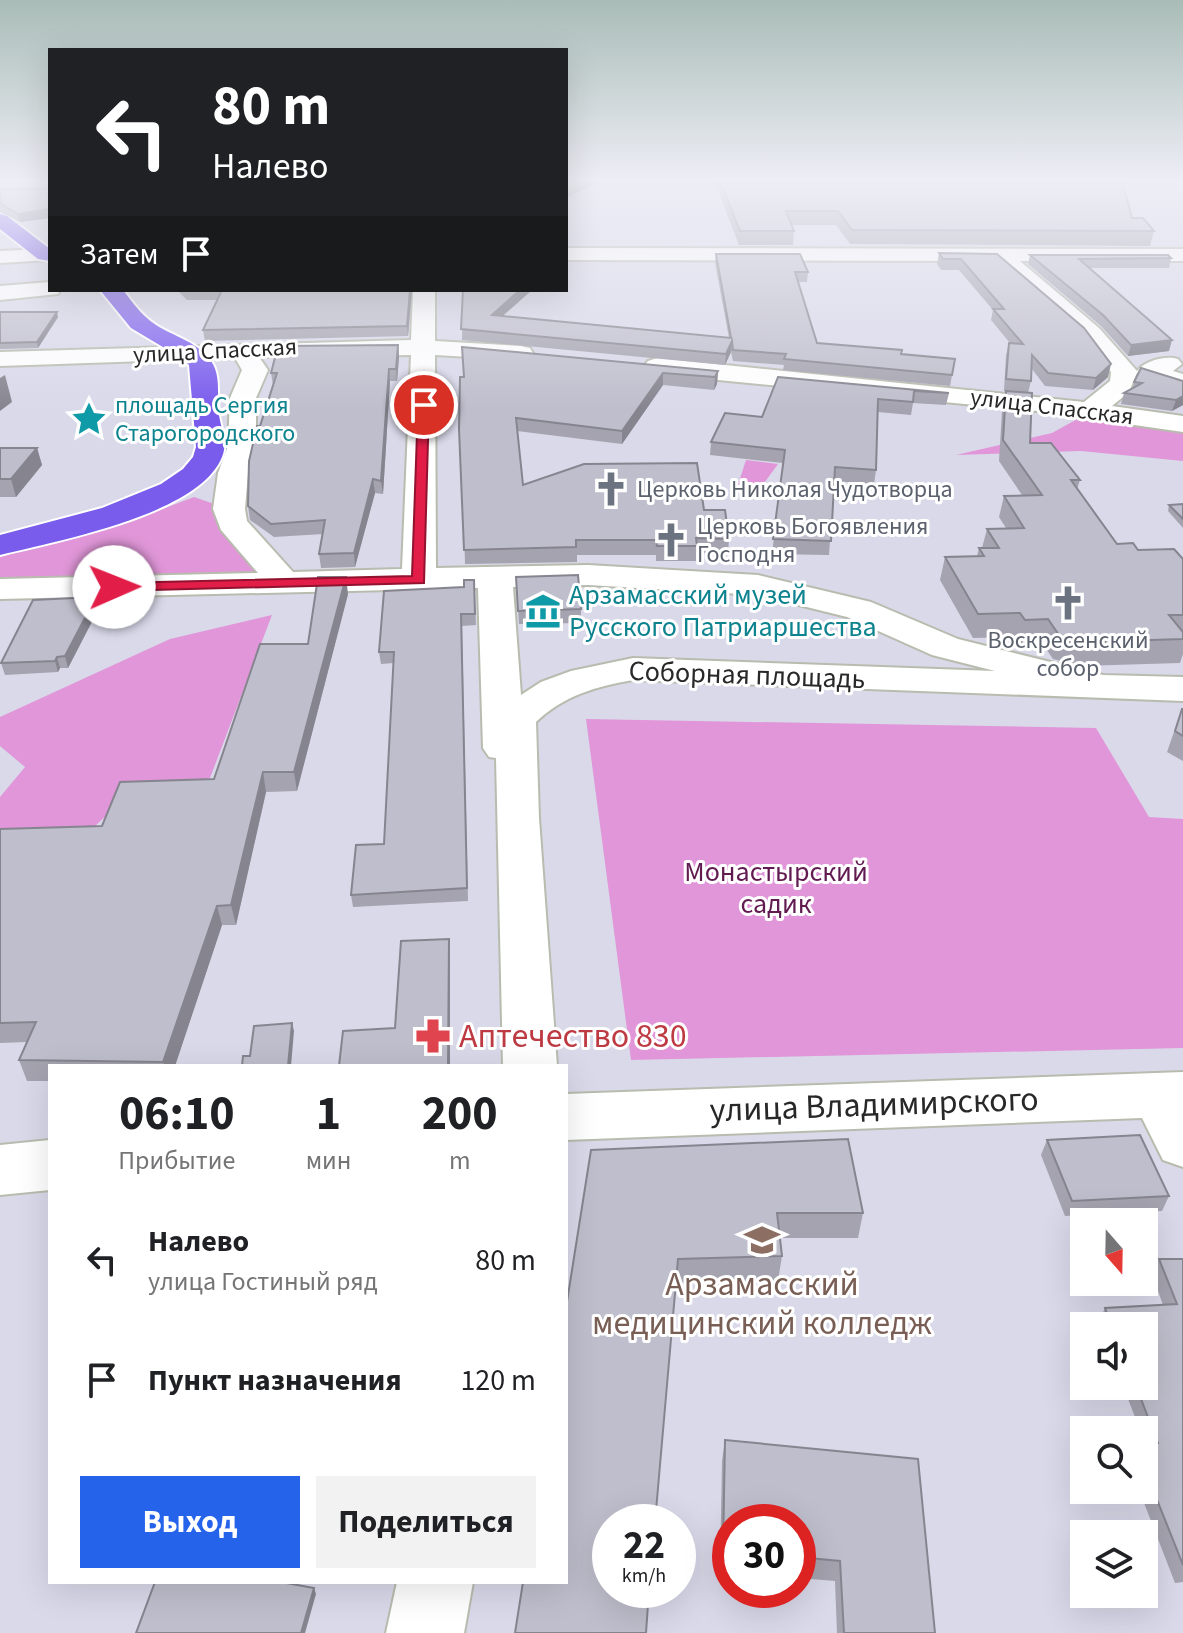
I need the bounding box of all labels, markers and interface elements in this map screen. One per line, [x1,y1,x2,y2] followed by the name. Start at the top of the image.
[212,67,330,146] text: 80 m
[80,80,184,184] icon: left
[212,141,328,192] text: Налево
[174,232,218,276] icon: arrive
[80,233,158,276] text: Затем
[132,329,298,373] street label: улица Спасская
[390,371,458,439] pin
[968,380,1136,434] street label: улица Спасская
[402,383,446,427] icon: arrive
[115,388,295,451] place label: площадь Сергия Старогородского
[70,400,108,438] place icon: площадь Сергия Старогородского
[592,470,630,508] church icon: Церковь Николая Чудотворца
[637,472,953,507] place label: Церковь Николая Чудотворца
[697,509,928,572] place label: Церковь Богоявления Господня
[652,521,690,559] church icon: Церковь Богоявления Господня
[72,545,156,629] position arrow
[569,575,877,647] place label: Арзамасский музей Русского Патриаршества
[1049,584,1087,622] church icon: Воскресенский собор
[524,592,562,630] museum icon: Арзамасский музей Русского Патриаршества
[988,623,1148,686] place label: Воскресенский собор
[628,651,866,699] street label: Соборная площадь
[684,852,868,924] park label: Монастырский садик
[459,1012,687,1061] place label: Аптечество 830
[414,1017,452,1055] pharmacy icon: Аптечество 830
[709,1075,1039,1135] street label: улица Владимирского
[119,1080,235,1148] text: 06:10
[316,1080,341,1148] text: 1
[422,1080,498,1148] text: 200
[118,1142,235,1179] text: Прибытие
[306,1142,351,1179] text: мин
[449,1142,470,1179] text: m
[1070,1208,1158,1296] north arrow
[1070,1208,1158,1608] map controls
[148,1220,249,1263] text: Налево
[743,1221,781,1259] school or university icon: Арзамасский медицинский колледж
[80,1238,124,1282] icon: left
[475,1239,536,1282] text: 80 m
[592,1260,932,1348] place label: Арзамасский медицинский колледж
[148,1263,378,1300] text: улица Гостиный ряд
[1070,1312,1158,1400] button: sound
[80,1358,124,1402] icon: arrive
[148,1359,402,1402] text: Пункт назначения
[460,1359,536,1402] text: 120 m
[1070,1416,1158,1504] button: search
[80,1476,300,1568] button: Выход
[316,1476,536,1568] button: Поделиться
[712,1504,816,1608] speed limit sign: 30
[623,1517,665,1574] text: 22
[1070,1520,1158,1608] button: layers
[622,1562,666,1590] text: km/h

